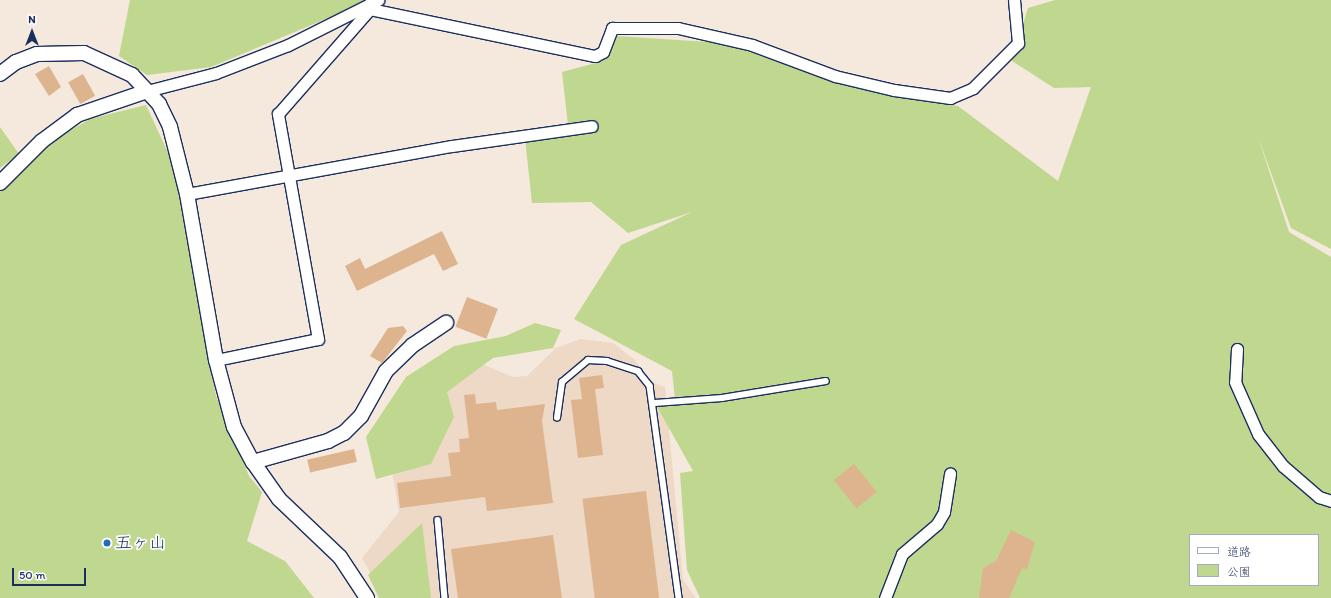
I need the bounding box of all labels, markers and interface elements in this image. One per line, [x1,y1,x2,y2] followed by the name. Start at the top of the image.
[12,12,52,52] north arrow
[28,13,36,26] text: N
[115,533,166,553] place label: 五ヶ山
[1189,534,1319,586] legend
[102,538,112,548] marker: 五ヶ山
[1227,545,1251,559] text: 道路
[14,560,88,586] scale bar
[1227,565,1251,579] text: 公園
[19,568,45,582] text: 50 m

